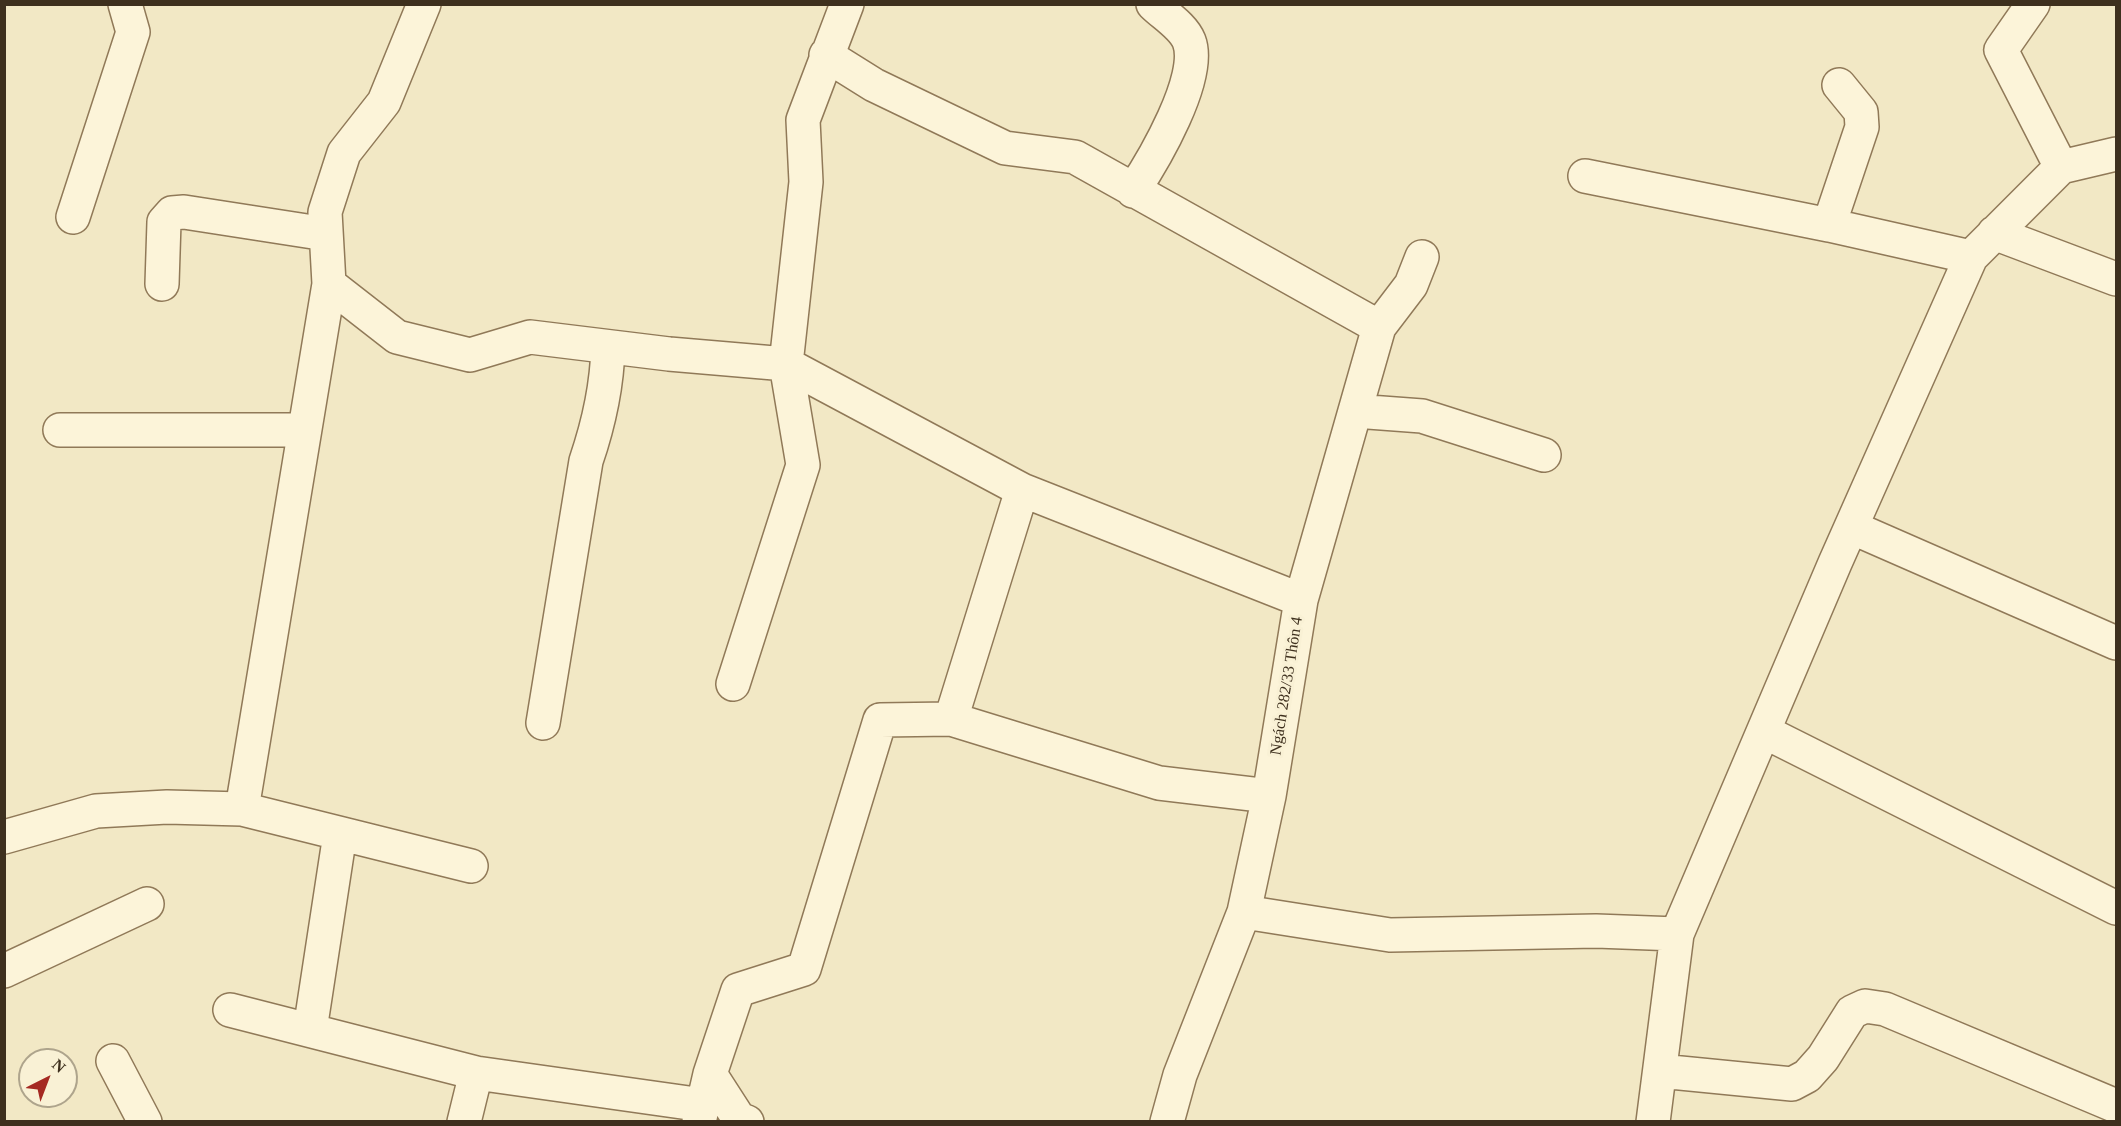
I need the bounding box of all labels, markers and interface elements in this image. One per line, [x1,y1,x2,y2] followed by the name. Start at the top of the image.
[1267,615,1307,757] street label: Ngách 282/33 Thôn 4
[18,1048,78,1108] north arrow
[49,1056,69,1076] text: N

